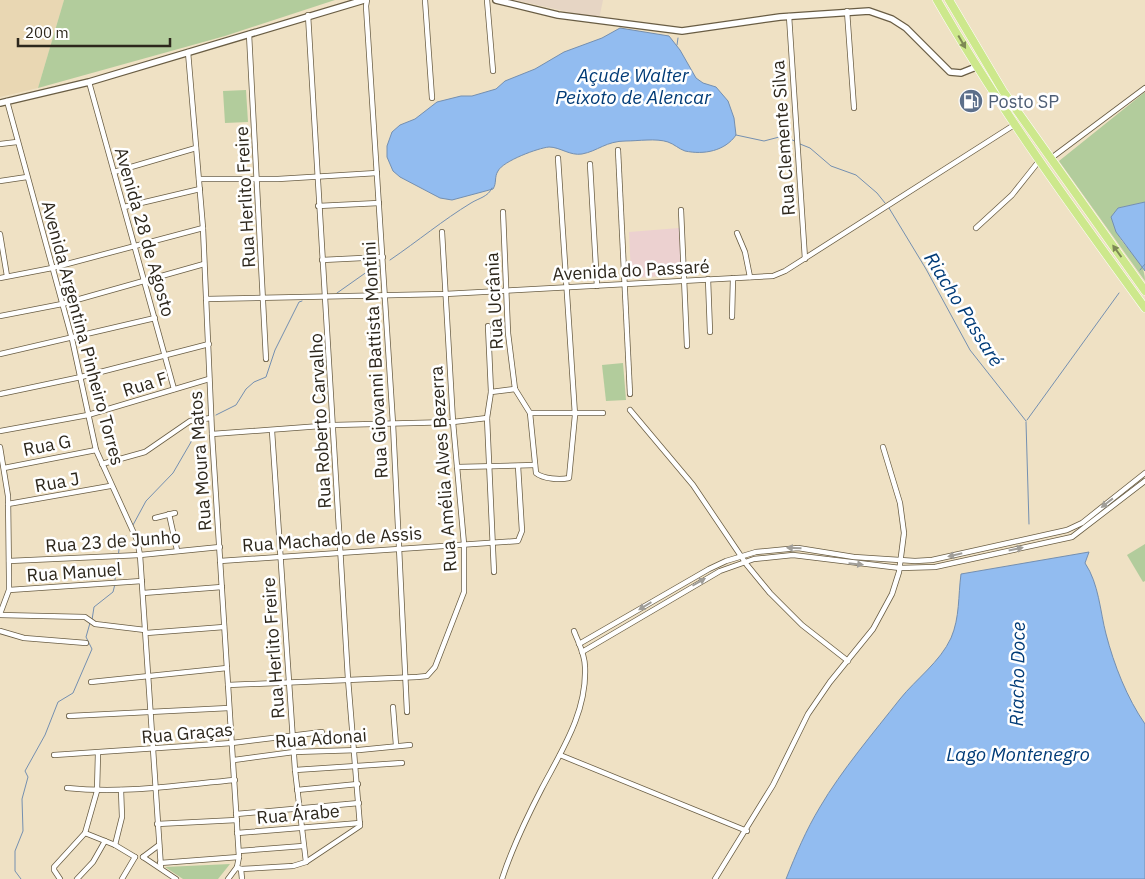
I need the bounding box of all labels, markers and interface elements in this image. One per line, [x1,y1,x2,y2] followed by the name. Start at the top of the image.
[18,15,170,47] scale bar
[25,23,69,42] text: 200 m
[957,36,966,49] one-way arrow
[766,59,800,216] street label: Rua Clemente Silva
[555,63,712,109] water label: Açude Walter Peixoto de Alencar
[958,88,984,114] fuel station icon: Posto SP
[988,90,1059,113] place label: Posto SP
[230,125,260,268] street label: Rua Herlito Freire
[110,145,180,319] street label: Avenida 28 de Agosto
[37,198,129,468] street label: Avenida Argentina Pinheiro Torres
[357,241,393,479] street label: Rua Giovanni Battista Montini
[1112,244,1122,258] one-way arrow
[919,247,1009,371] water label: Riacho Passaré
[480,251,508,350] street label: Rua Ucrânia
[552,254,710,286] street label: Avenida do Passaré
[304,333,336,509] street label: Rua Roberto Carvalho
[424,365,462,573] street label: Rua Amélia Alves Bezerra
[120,366,170,402] street label: Rua F
[184,390,216,532] street label: Rua Moura Matos
[21,429,73,461] street label: Rua G
[33,467,81,497] street label: Rua J
[1101,498,1114,509] one-way arrow
[241,521,423,557] street label: Rua Machado de Assis
[44,525,182,557] street label: Rua 23 de Junho
[786,544,802,552] one-way arrow
[1008,545,1023,553] one-way arrow
[948,551,963,559] one-way arrow
[26,557,122,587] street label: Rua Manuel
[848,560,864,568] one-way arrow
[257,576,289,720] street label: Rua Herlito Freire
[693,578,706,587] one-way arrow
[639,601,652,610] one-way arrow
[1004,621,1030,727] water label: Riacho Doce
[140,718,234,748] street label: Rua Graças
[274,723,368,753] street label: Rua Adonai
[946,742,1090,766] water label: Lago Montenegro
[255,799,341,829] street label: Rua Árabe

